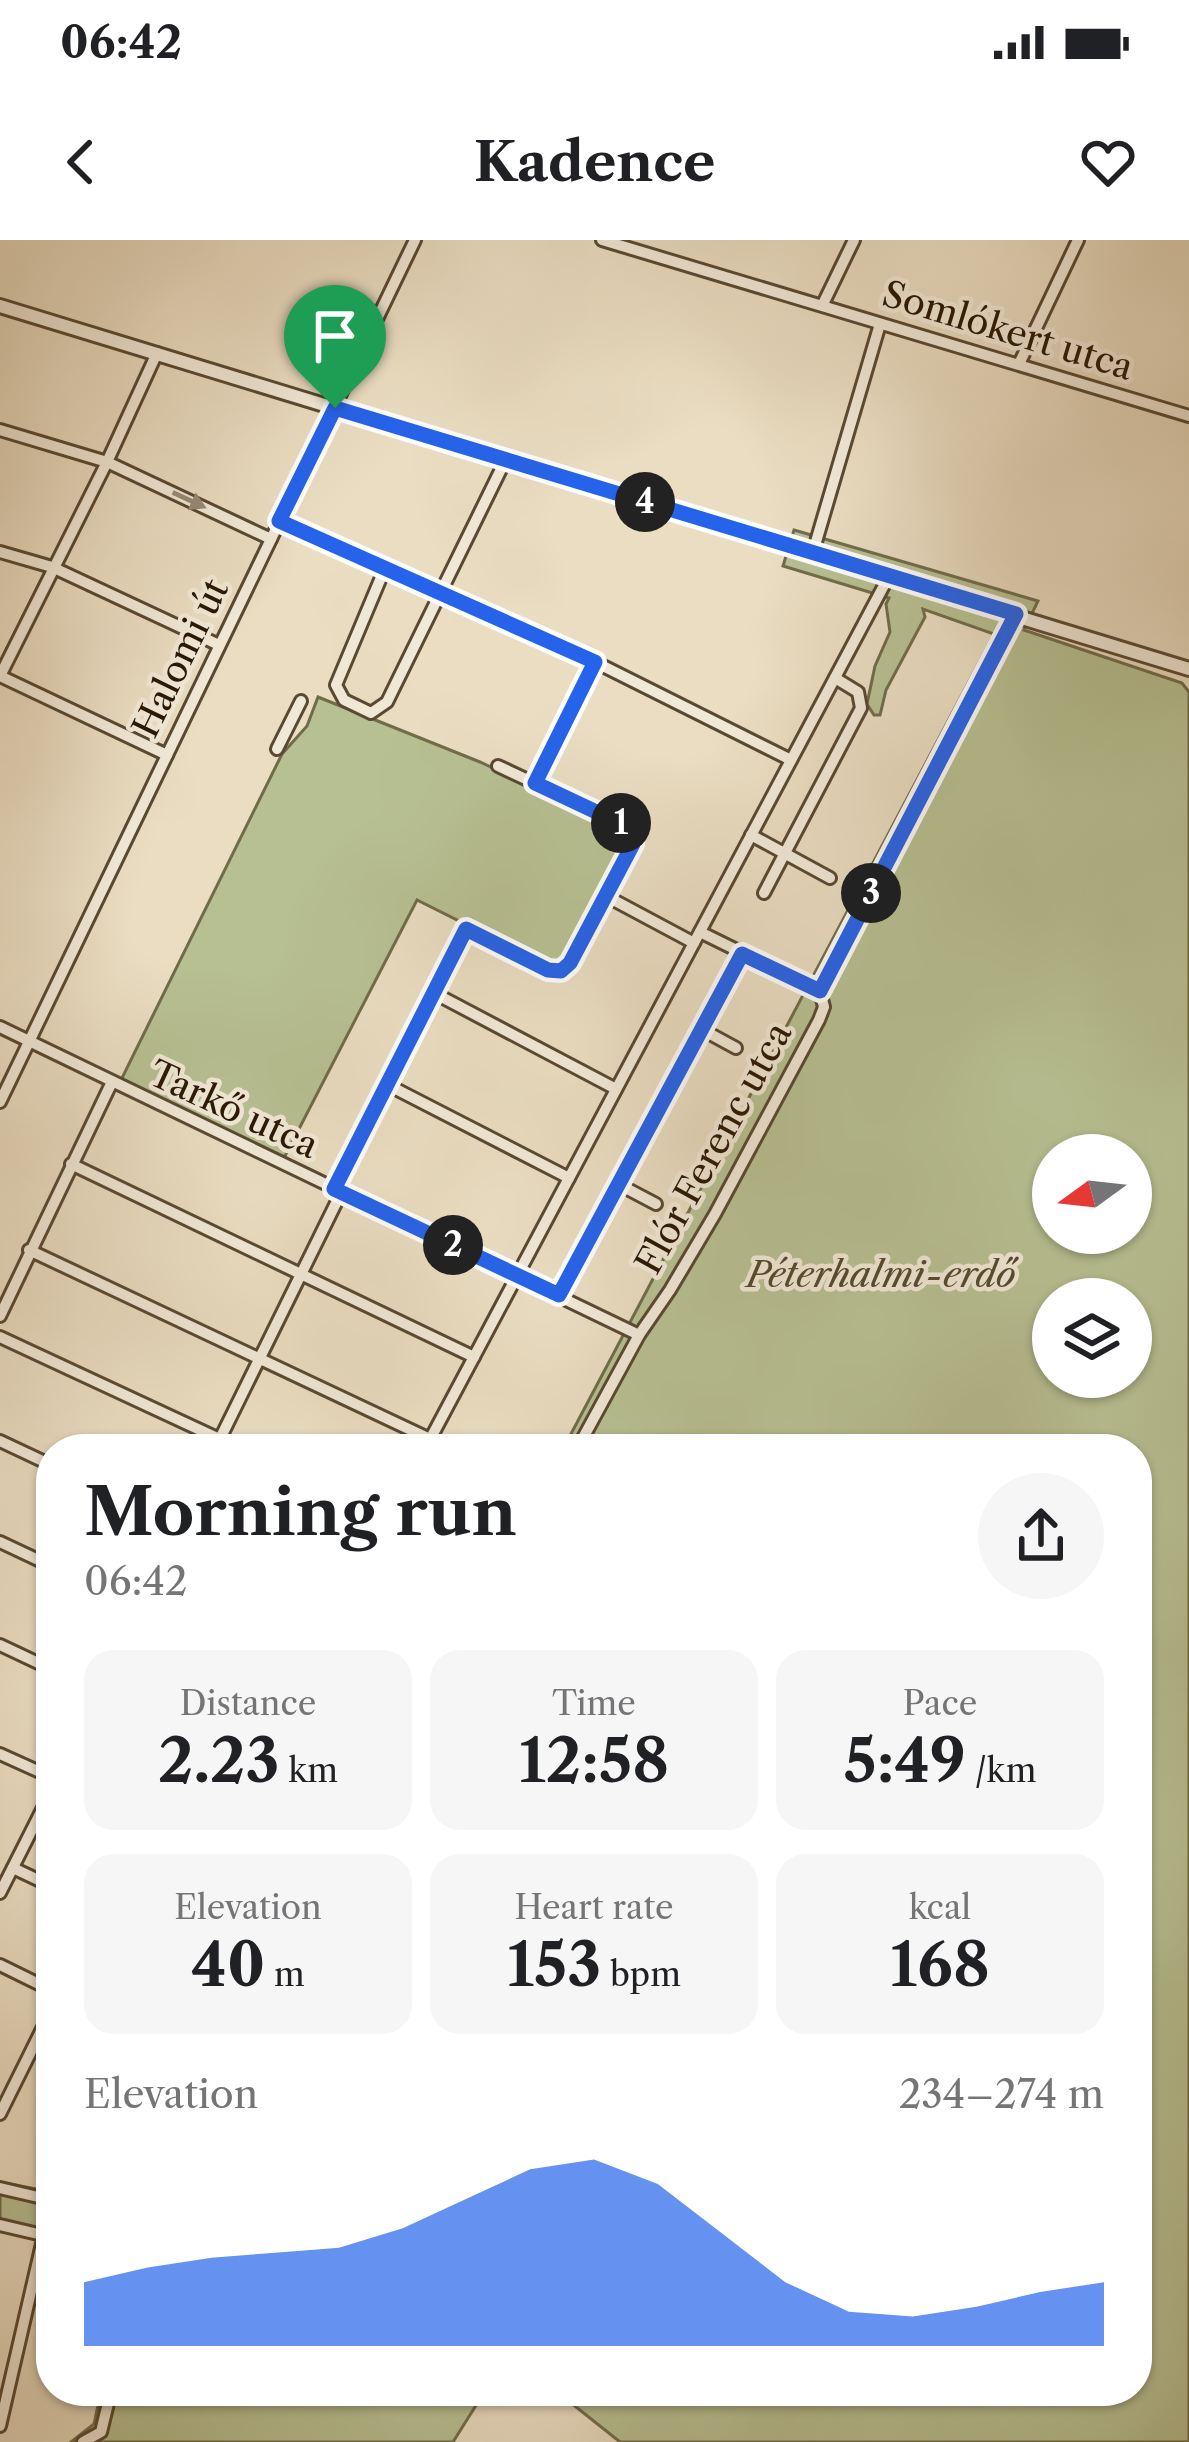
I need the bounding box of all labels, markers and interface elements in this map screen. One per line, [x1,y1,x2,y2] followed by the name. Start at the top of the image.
[60,14,182,70] text: 06:42
[48,129,114,195] icon: back
[474,129,715,195] text: Kadence
[1075,129,1141,195] icon: heart
[877,271,1139,389] street label: Somlókert utca
[284,285,386,408] pin
[302,303,368,369] icon: arrive
[615,472,675,532] pin: 4
[635,481,655,522] text: 4
[172,491,207,511] one-way arrow
[123,571,237,744] street label: Halomi út
[591,793,651,853] pin: 1
[614,802,628,843] text: 1
[841,863,901,923] pin: 3
[862,872,880,913] text: 3
[626,1015,800,1281] street label: Flór Ferenc utca
[142,1051,326,1167] street label: Tarkő utca
[1032,1134,1152,1254] north arrow
[1032,1134,1152,1398] map controls
[423,1215,483,1275] pin: 2
[443,1224,463,1265] text: 2
[743,1252,1020,1296] park label: Péterhalmi-erdő
[1032,1278,1152,1398] button: layers
[84,1471,517,1552] text: Morning run
[978,1473,1104,1599] button: share
[84,1557,187,1605] text: 06:42
[180,1683,316,1724] text: Distance
[552,1683,636,1724] text: Time
[903,1683,977,1724] text: Pace
[158,1724,279,1798] text: 2.23
[519,1724,669,1798] text: 12:58
[844,1724,966,1798] text: 5:49
[279,1750,338,1791] text: km
[966,1750,1036,1791] text: /km
[174,1887,322,1928] text: Elevation
[514,1887,674,1928] text: Heart rate
[909,1887,971,1928] text: kcal
[191,1928,265,2002] text: 40
[507,1928,601,2002] text: 153
[890,1928,990,2002] text: 168
[265,1954,305,1995] text: m
[601,1954,681,1995] text: bpm
[84,2070,258,2118] text: Elevation
[899,2070,1104,2118] text: 234–274 m

